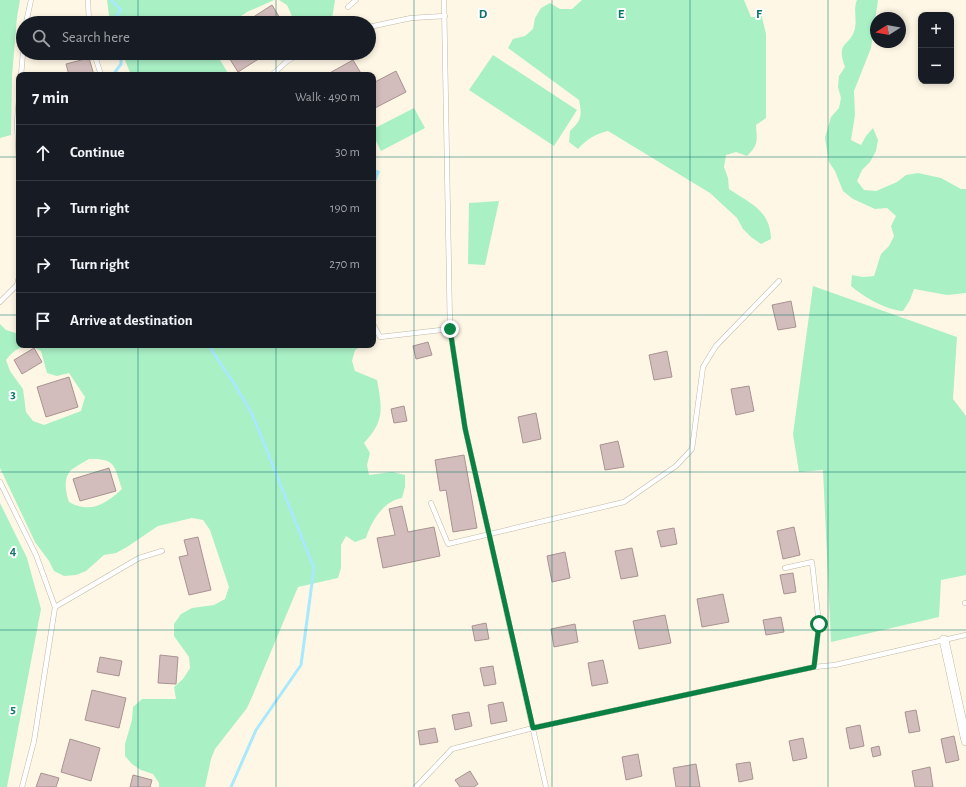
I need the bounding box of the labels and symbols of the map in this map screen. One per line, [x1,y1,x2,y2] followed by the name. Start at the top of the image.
[479,8,488,21] text: D
[618,8,625,21] text: E
[756,8,763,21] text: F
[870,12,906,48] north arrow
[441,320,459,338] route end
[10,388,16,401] text: 3
[10,545,17,558] text: 4
[810,615,828,633] route start
[10,703,16,716] text: 5

